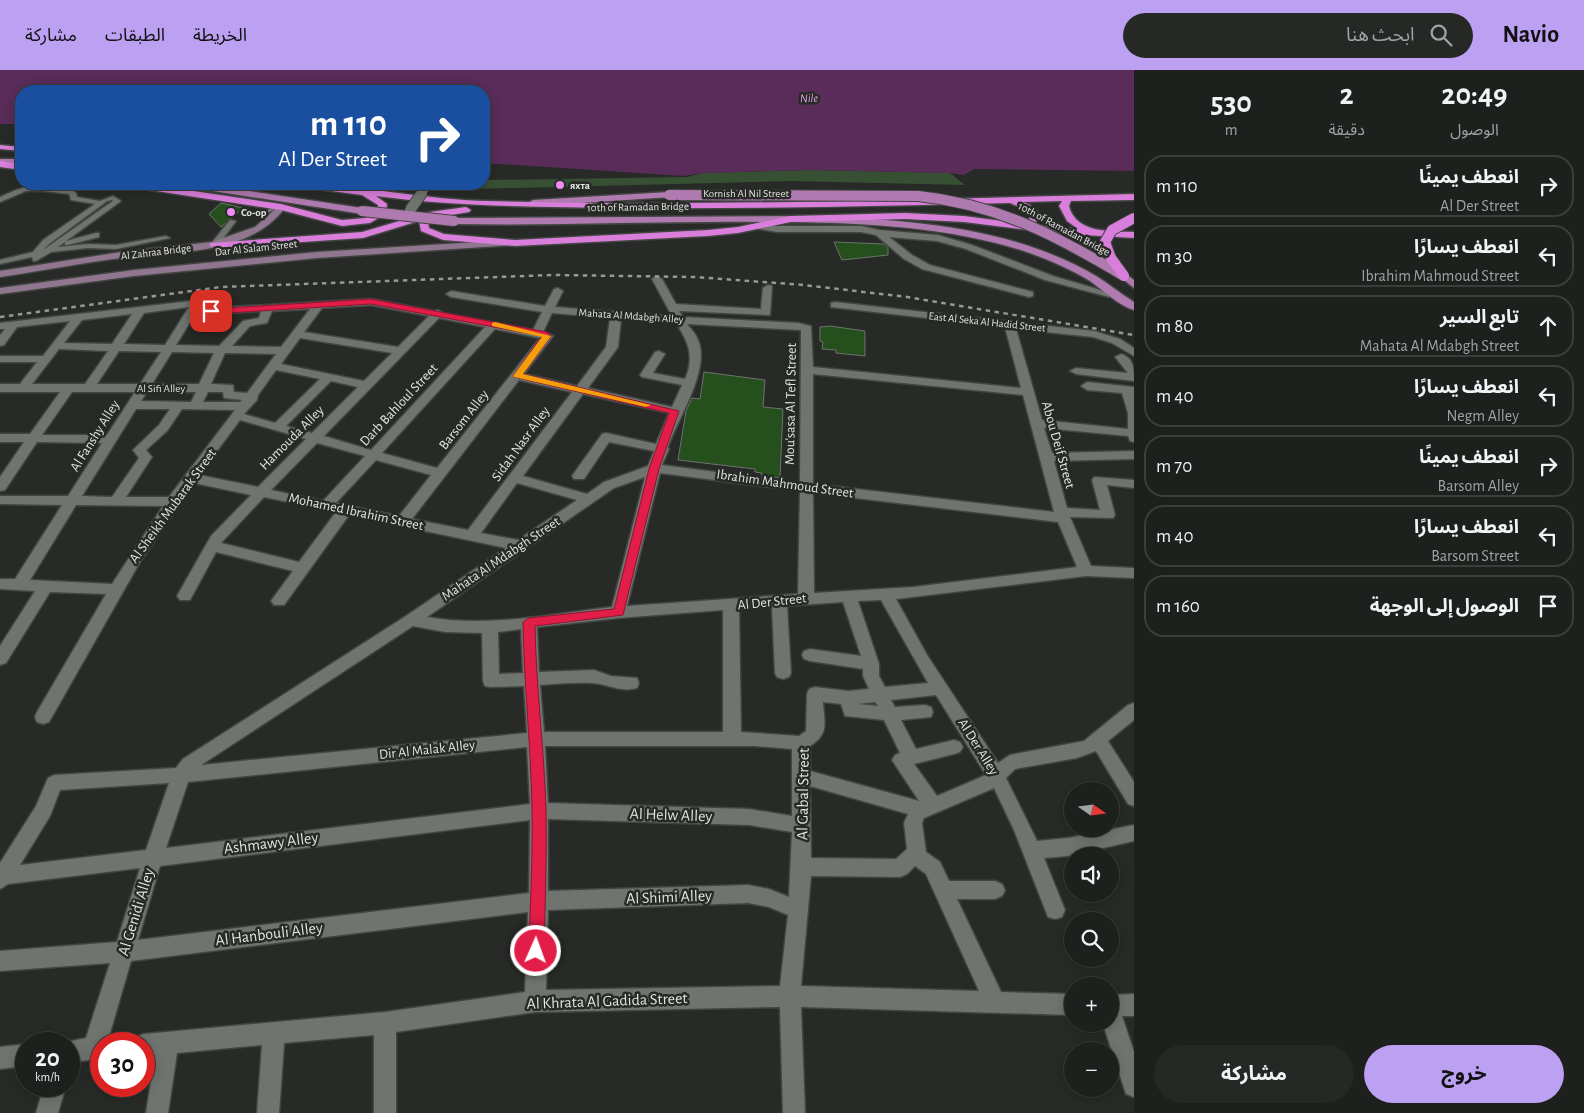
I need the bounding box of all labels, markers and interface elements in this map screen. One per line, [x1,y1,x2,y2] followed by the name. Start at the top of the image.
[1123,13,1473,58] search box
[1427,21,1455,49] icon: search
[1503,23,1559,47] text: Navio
[1346,26,1415,45] text: ابحث هنا
[25,27,77,45] text: مشاركة
[105,27,165,45] text: الطبقات
[193,27,247,45] text: الخريطة
[1340,80,1354,110] text: 2
[1441,80,1508,110] text: 20:49
[1210,88,1252,118] text: 530
[800,92,819,104] water label: Nile
[405,105,470,170] icon: right
[310,107,387,142] text: 110 m
[1225,122,1238,138] text: m
[1328,122,1365,138] text: دقيقة
[1450,122,1499,138] text: الوصول
[278,148,387,170] text: Al Der Street
[1419,168,1519,187] text: انعطف يمينًا
[1534,172,1562,200] icon: right
[1156,177,1197,196] text: 110 m
[554,179,566,191] marker: яхта
[570,180,590,191] place label: яхта
[703,188,790,199] street label: Kornish Al Nil Street
[1440,198,1519,214] text: Al Der Street
[1016,200,1112,258] street label: 10th of Ramadan Bridge
[587,201,689,213] street label: 10th of Ramadan Bridge
[225,206,237,218] marker: Co-op
[241,207,267,218] place label: Co-op
[214,238,298,258] street label: Dar Al Salam Street
[1414,238,1519,257] text: انعطف يسارًا
[120,242,192,262] street label: Al Zahraa Bridge
[1534,242,1562,270] icon: left
[1156,247,1192,266] text: 30 m
[1361,268,1519,284] text: Ibrahim Mahmoud Street
[190,290,232,332] pin
[197,297,225,325] icon: arrive
[578,307,684,325] street label: Mahata Al Mdabgh Alley
[1440,308,1519,327] text: تابع السير
[928,310,1046,334] street label: East Al Seka Al Hadid Street
[1534,312,1562,340] icon: ahead
[1156,317,1193,336] text: 80 m
[1360,338,1519,354] text: Mahata Al Mdabgh Street
[783,342,799,465] street label: Mou'sasa Al Tefl Street
[357,361,441,449] street label: Darb Bahloul Street
[1414,378,1519,397] text: انعطف يسارًا
[1534,382,1562,410] icon: left
[137,383,185,394] street label: Al Sifi Alley
[1156,387,1194,406] text: 40 m
[437,388,491,452] street label: Barsom Alley
[68,398,122,474] street label: Al Fanshy Alley
[1039,400,1077,491] street label: Abou Deif Street
[257,403,327,473] street label: Hamouda Alley
[489,404,553,484] street label: Sidah Nasr Alley
[1447,408,1519,424] text: Negm Alley
[127,446,219,566] street label: Al Sheikh Mubarak Street
[1419,448,1519,467] text: انعطف يمينًا
[1534,452,1562,480] icon: right
[1156,457,1192,476] text: 70 m
[716,467,855,501] street label: Ibrahim Mahmoud Street
[1438,478,1519,494] text: Barsom Alley
[287,491,425,533] street label: Mohamed Ibrahim Street
[439,514,563,604] street label: Mahata Al Mdabgh Street
[1414,518,1519,537] text: انعطف يسارًا
[1534,522,1562,550] icon: left
[1156,527,1194,546] text: 40 m
[1431,548,1519,564] text: Barsom Street
[737,591,808,613] street label: Al Der Street
[1534,592,1562,620] icon: arrive
[1156,597,1200,616] text: 160 m
[1370,597,1519,616] text: الوصول إلى الوجهة
[955,716,1001,778] street label: Al Der Alley
[378,738,476,762] street label: Dir Al Malak Alley
[794,748,812,840] street label: Al Gabal Street
[1064,782,1119,838] north arrow
[1064,782,1119,1097] map controls
[629,806,713,825] street label: Al Helw Alley
[223,829,319,858] street label: Ashmawy Alley
[1064,847,1119,902] button: sound
[115,866,158,958] street label: Al Genidi Alley
[626,887,712,907] street label: Al Shimi Alley
[1064,912,1119,967] button: search
[214,919,324,950] street label: Al Hanbouli Alley
[509,924,561,976] position arrow
[1064,977,1119,1032] button: +
[526,990,688,1012] street label: Al Khrata Al Gadida Street
[90,1032,155,1097] speed limit sign: 30
[1064,1042,1119,1097] button: −
[1154,1045,1354,1103] button: مشاركة
[1364,1045,1564,1103] button: خروج
[35,1046,60,1071] text: 20
[35,1071,60,1083] text: km/h

